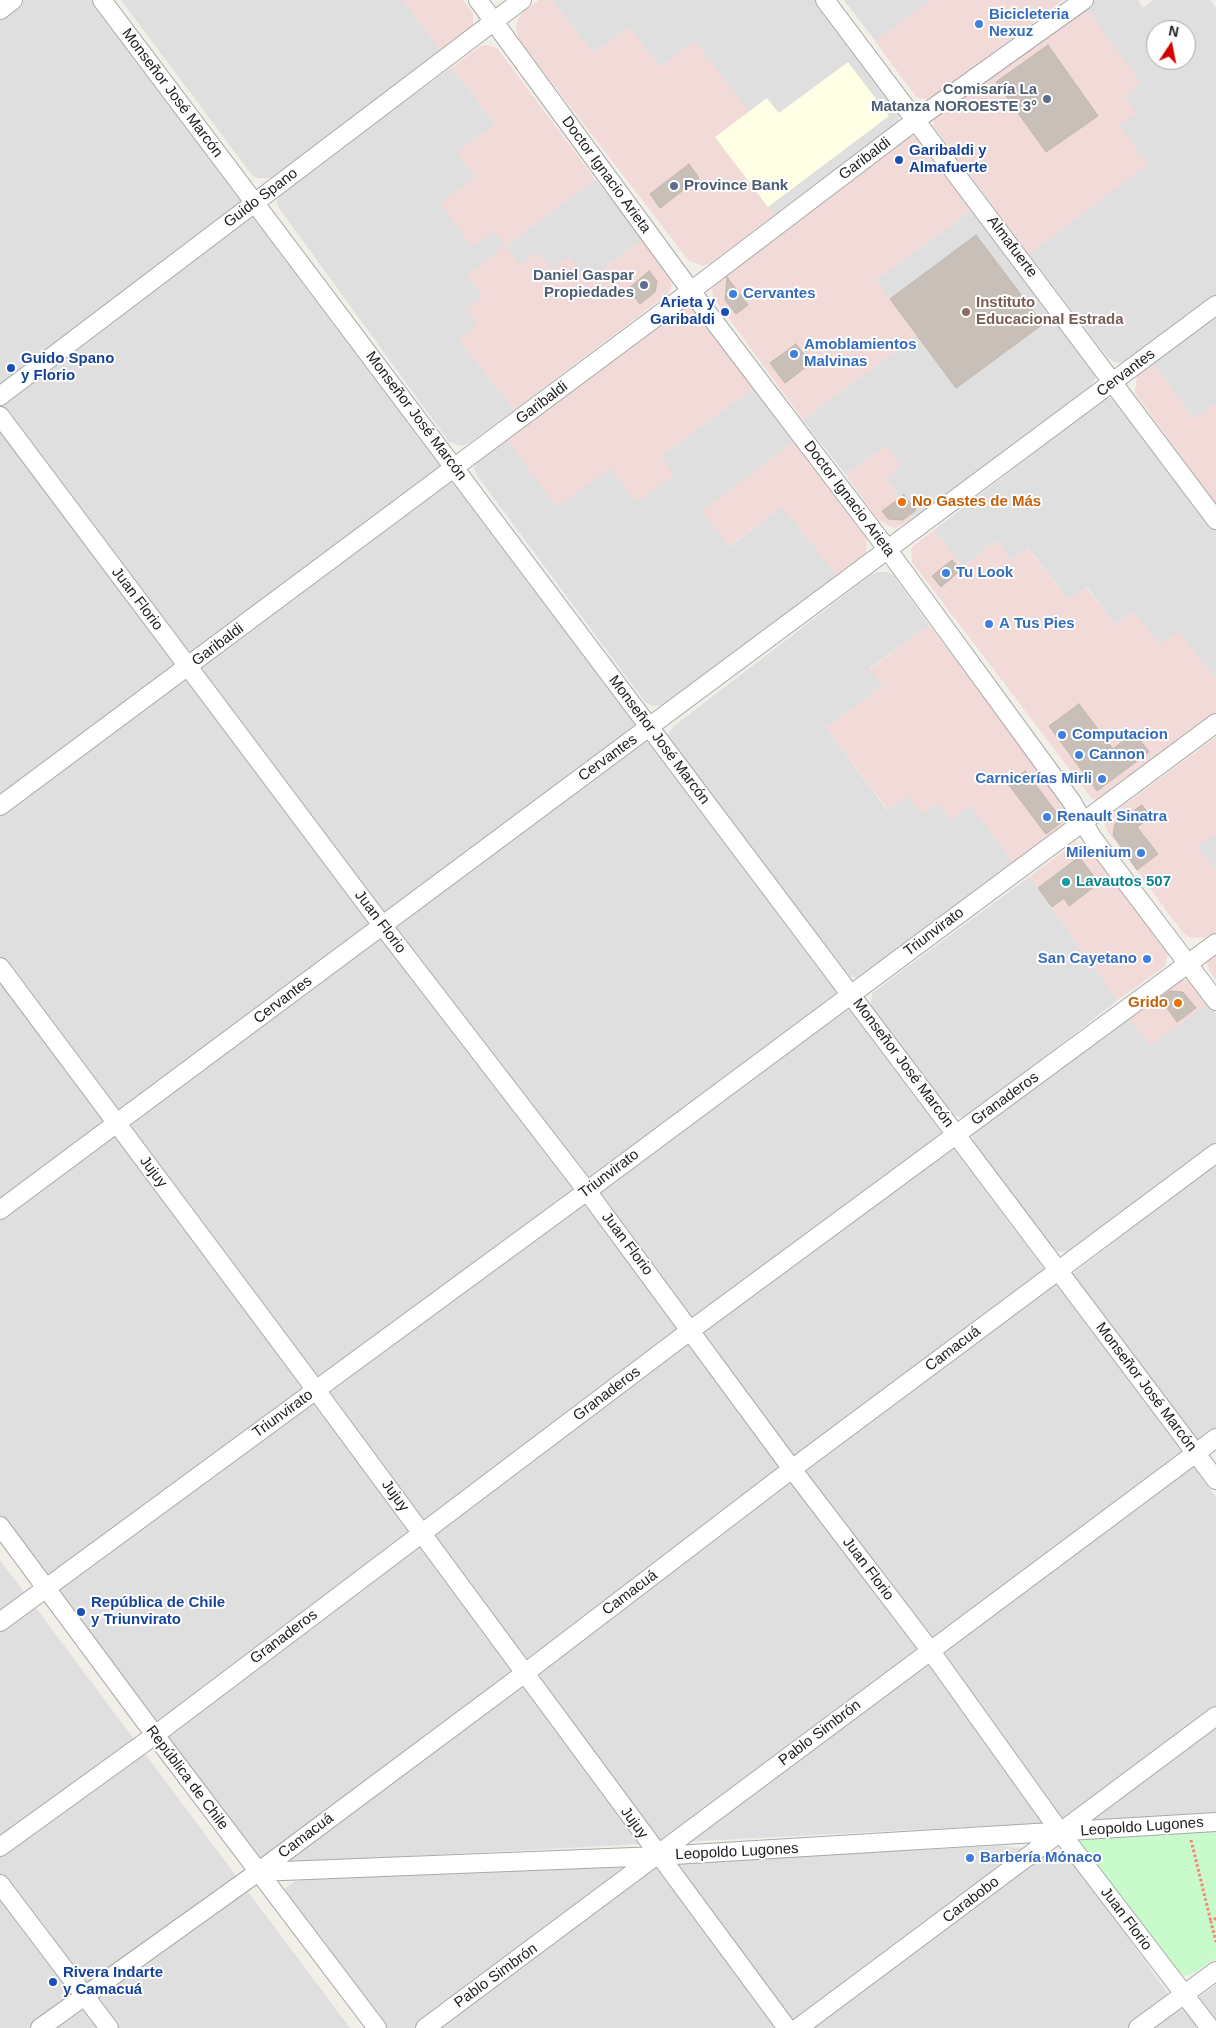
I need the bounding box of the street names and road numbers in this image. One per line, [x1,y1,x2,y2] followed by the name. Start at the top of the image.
[118,25,226,161] street label: Monseñor José Marcón
[558,113,654,237] street label: Doctor Ignacio Arieta
[836,134,894,184] street label: Garibaldi
[221,164,301,232] street label: Guido Spano
[983,213,1041,281] street label: Almafuerte
[1093,345,1159,401] street label: Cervantes
[362,348,470,484] street label: Monseñor José Marcón
[513,378,571,428] street label: Garibaldi
[800,438,898,560] street label: Doctor Ignacio Arieta
[107,564,167,634] street label: Juan Florio
[189,620,247,670] street label: Garibaldi
[605,672,713,808] street label: Monseñor José Marcón
[575,731,641,785] street label: Cervantes
[350,887,410,957] street label: Juan Florio
[901,904,967,960] street label: Triunvirato
[250,972,316,1028] street label: Cervantes
[849,995,957,1131] street label: Monseñor José Marcón
[968,1068,1042,1130] street label: Granaderos
[576,1146,642,1202] street label: Triunvirato
[135,1153,171,1191] street label: Jujuy
[597,1209,657,1279] street label: Juan Florio
[1092,1319,1200,1455] street label: Monseñor José Marcón
[922,1322,984,1376] street label: Camacuá
[570,1363,644,1425] street label: Granaderos
[249,1386,317,1442] street label: Triunvirato
[377,1477,413,1515] street label: Jujuy
[838,1534,898,1604] street label: Juan Florio
[599,1566,661,1620] street label: Camacuá
[247,1606,321,1668] street label: Granaderos
[775,1696,865,1770] street label: Pablo Simbrón
[142,1722,232,1834] street label: República de Chile
[616,1804,652,1842] street label: Jujuy
[275,1809,337,1863] street label: Camacuá
[1080,1814,1204,1840] street label: Leopoldo Lugones
[675,1840,799,1864] street label: Leopoldo Lugones
[939,1873,1003,1927] street label: Carabobo
[1096,1884,1156,1954] street label: Juan Florio
[451,1940,541,2012] street label: Pablo Simbrón

